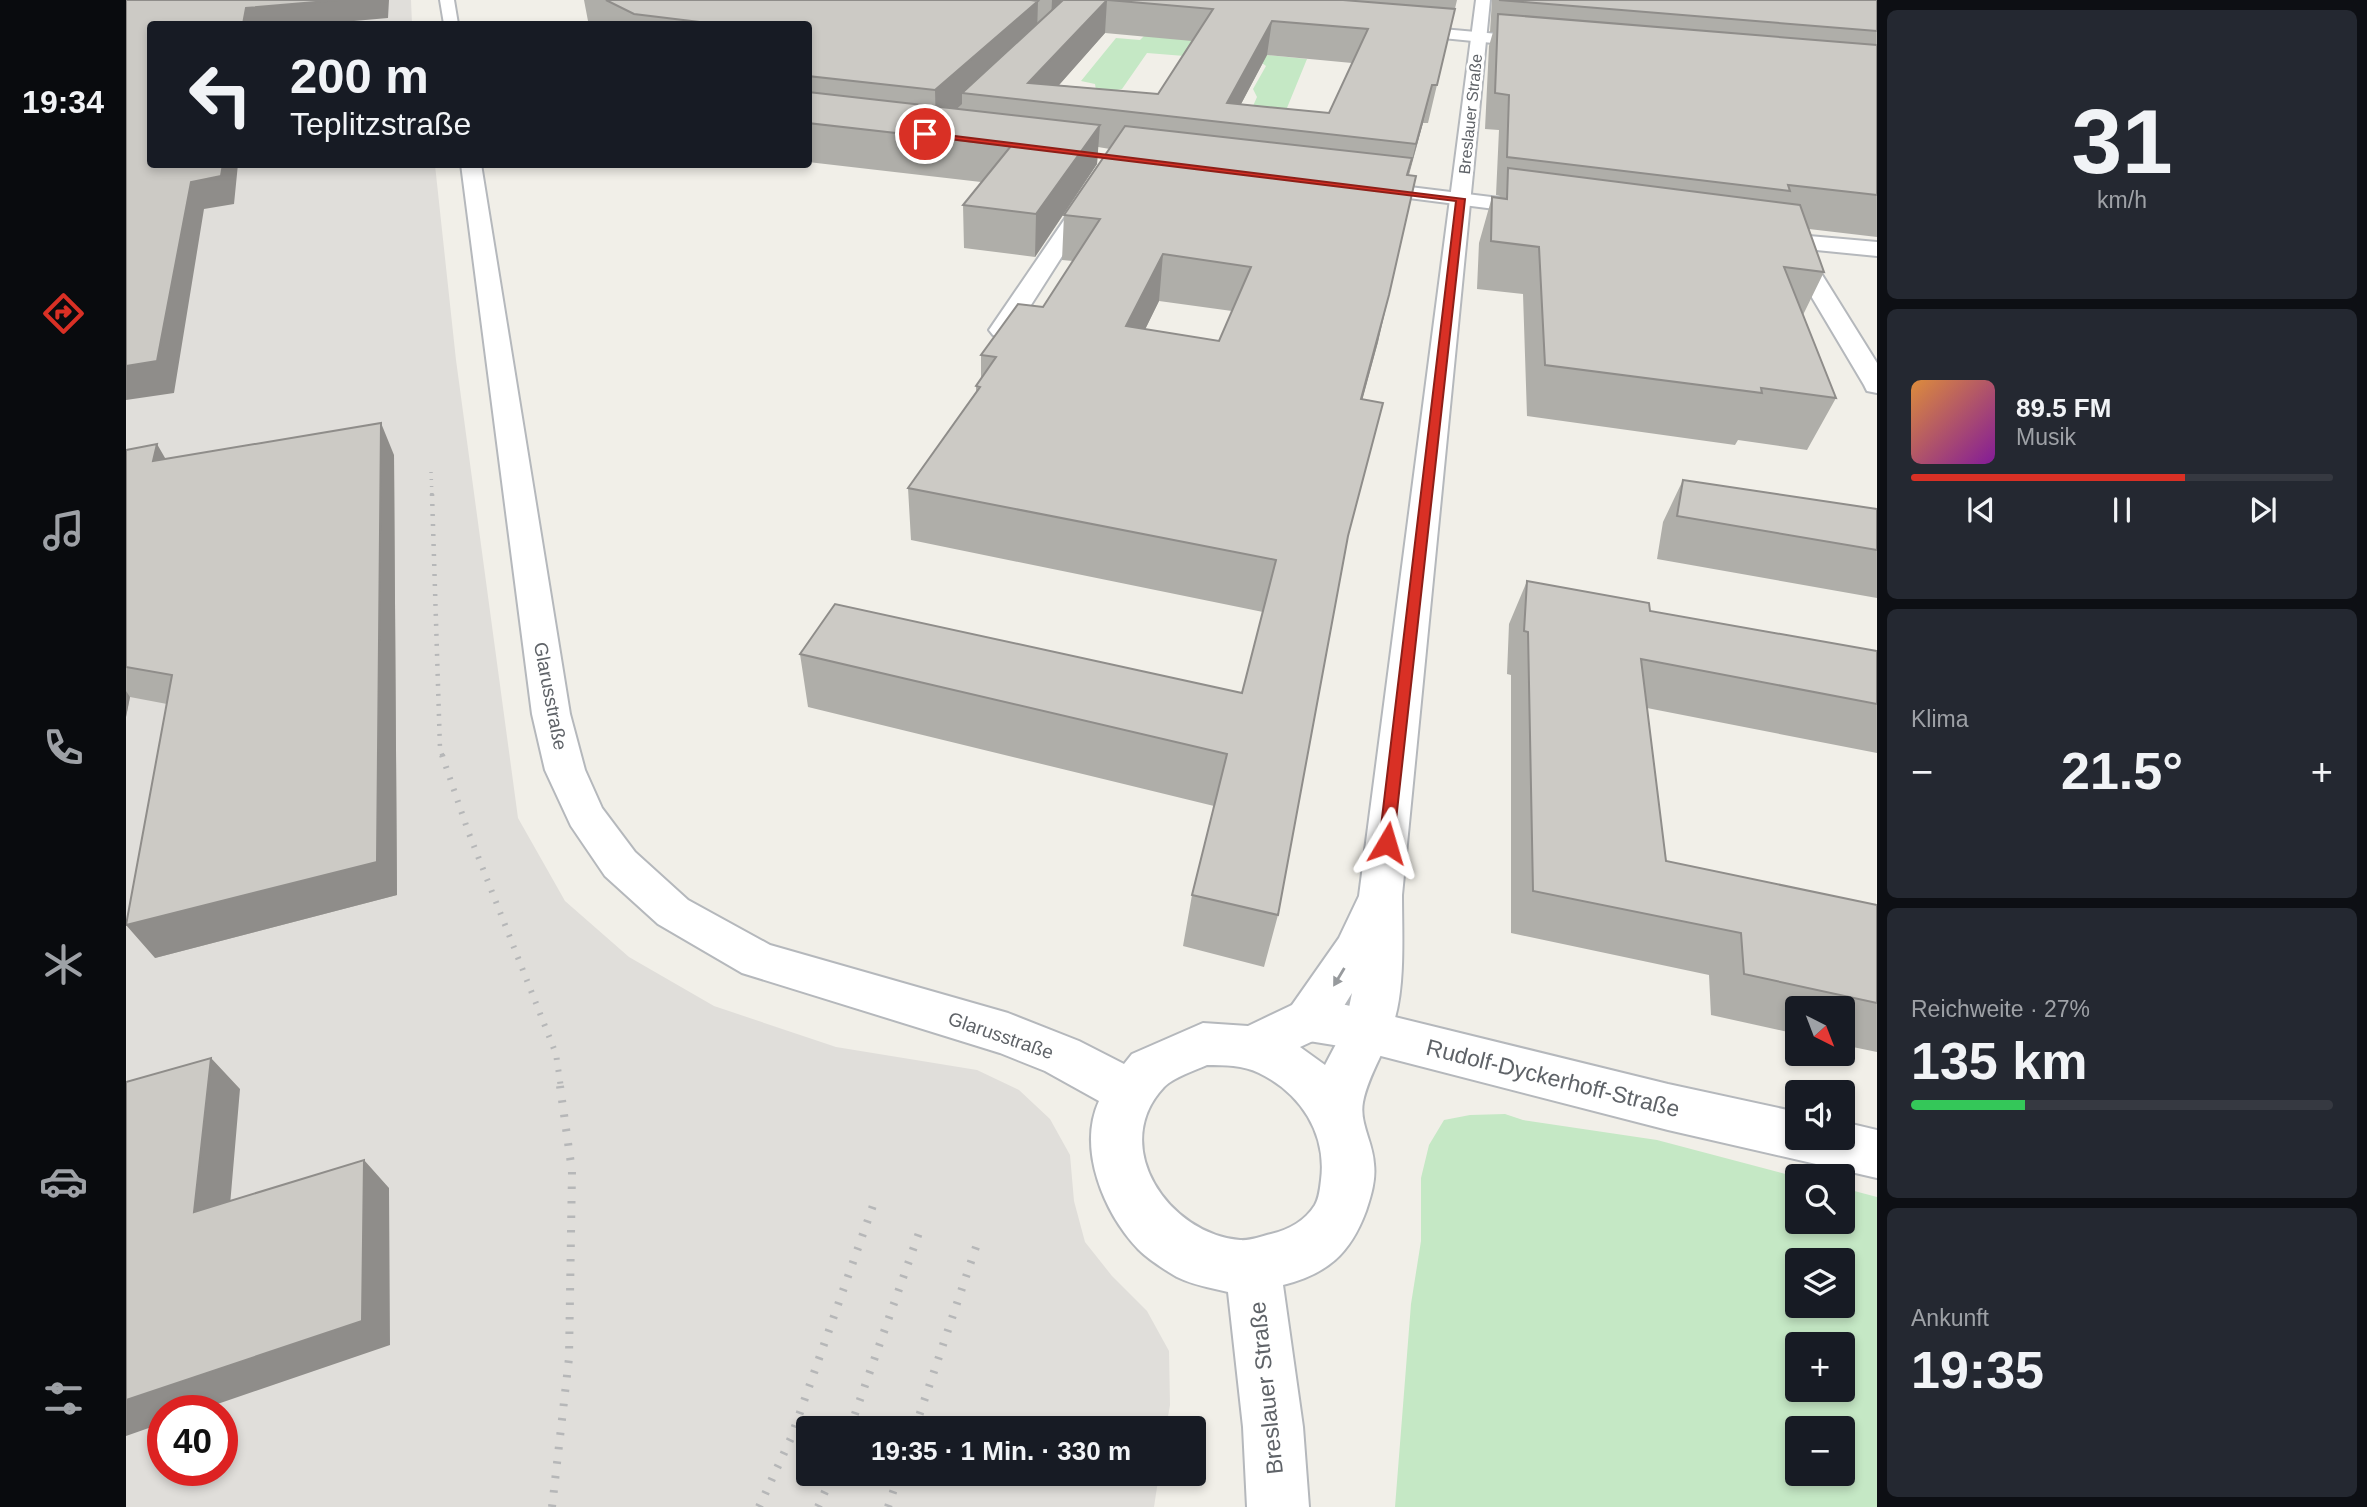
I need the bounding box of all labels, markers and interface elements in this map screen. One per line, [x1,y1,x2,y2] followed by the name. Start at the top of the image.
[175,49,266,140] icon: left
[290,49,429,103] text: 200 m
[1456,53,1485,175] street label: Breslauer Straße
[22,84,104,120] text: 19:34
[2071,91,2173,192] text: 31
[895,104,955,164] pin
[290,106,471,142] text: Teplitzstraße
[906,115,944,153] icon: arrive
[2097,187,2147,213] text: km/h
[39,289,88,338] icon: directions
[2016,393,2111,423] text: 89.5 FM
[2016,424,2076,450] text: Musik
[1962,491,2000,529] icon: previous
[2103,491,2141,529] icon: pause
[2244,491,2282,529] icon: next
[39,506,88,555] icon: music
[530,640,571,752] street label: Glarusstraße
[1911,706,1969,732] text: Klima
[39,723,88,772] icon: phone
[2061,742,2183,800] text: 21.5°
[1911,751,1933,793] text: −
[2311,751,2333,793] text: +
[1350,806,1424,880] position arrow
[39,940,88,989] icon: climate
[1332,968,1345,987] one-way arrow
[1785,996,1855,1066] north arrow
[1785,996,1855,1486] map controls
[1911,996,2090,1022] text: Reichweite · 27%
[946,1008,1056,1063] street label: Glarusstraße
[1911,1032,2087,1090] text: 135 km
[1424,1034,1682,1122] street label: Rudolf-Dyckerhoff-Straße
[1785,1080,1855,1150] button: sound
[39,1157,88,1206] icon: car
[1785,1164,1855,1234] button: search
[1785,1248,1855,1318] button: layers
[1244,1300,1288,1476] street label: Breslauer Straße
[1911,1305,1989,1331] text: Ankunft
[1785,1332,1855,1402] button: +
[1911,1341,2044,1399] text: 19:35
[39,1374,88,1423] icon: filters
[147,1395,238,1486] speed limit sign: 40
[1785,1416,1855,1486] button: −
[871,1436,1131,1466] text: 19:35 · 1 Min. · 330 m

